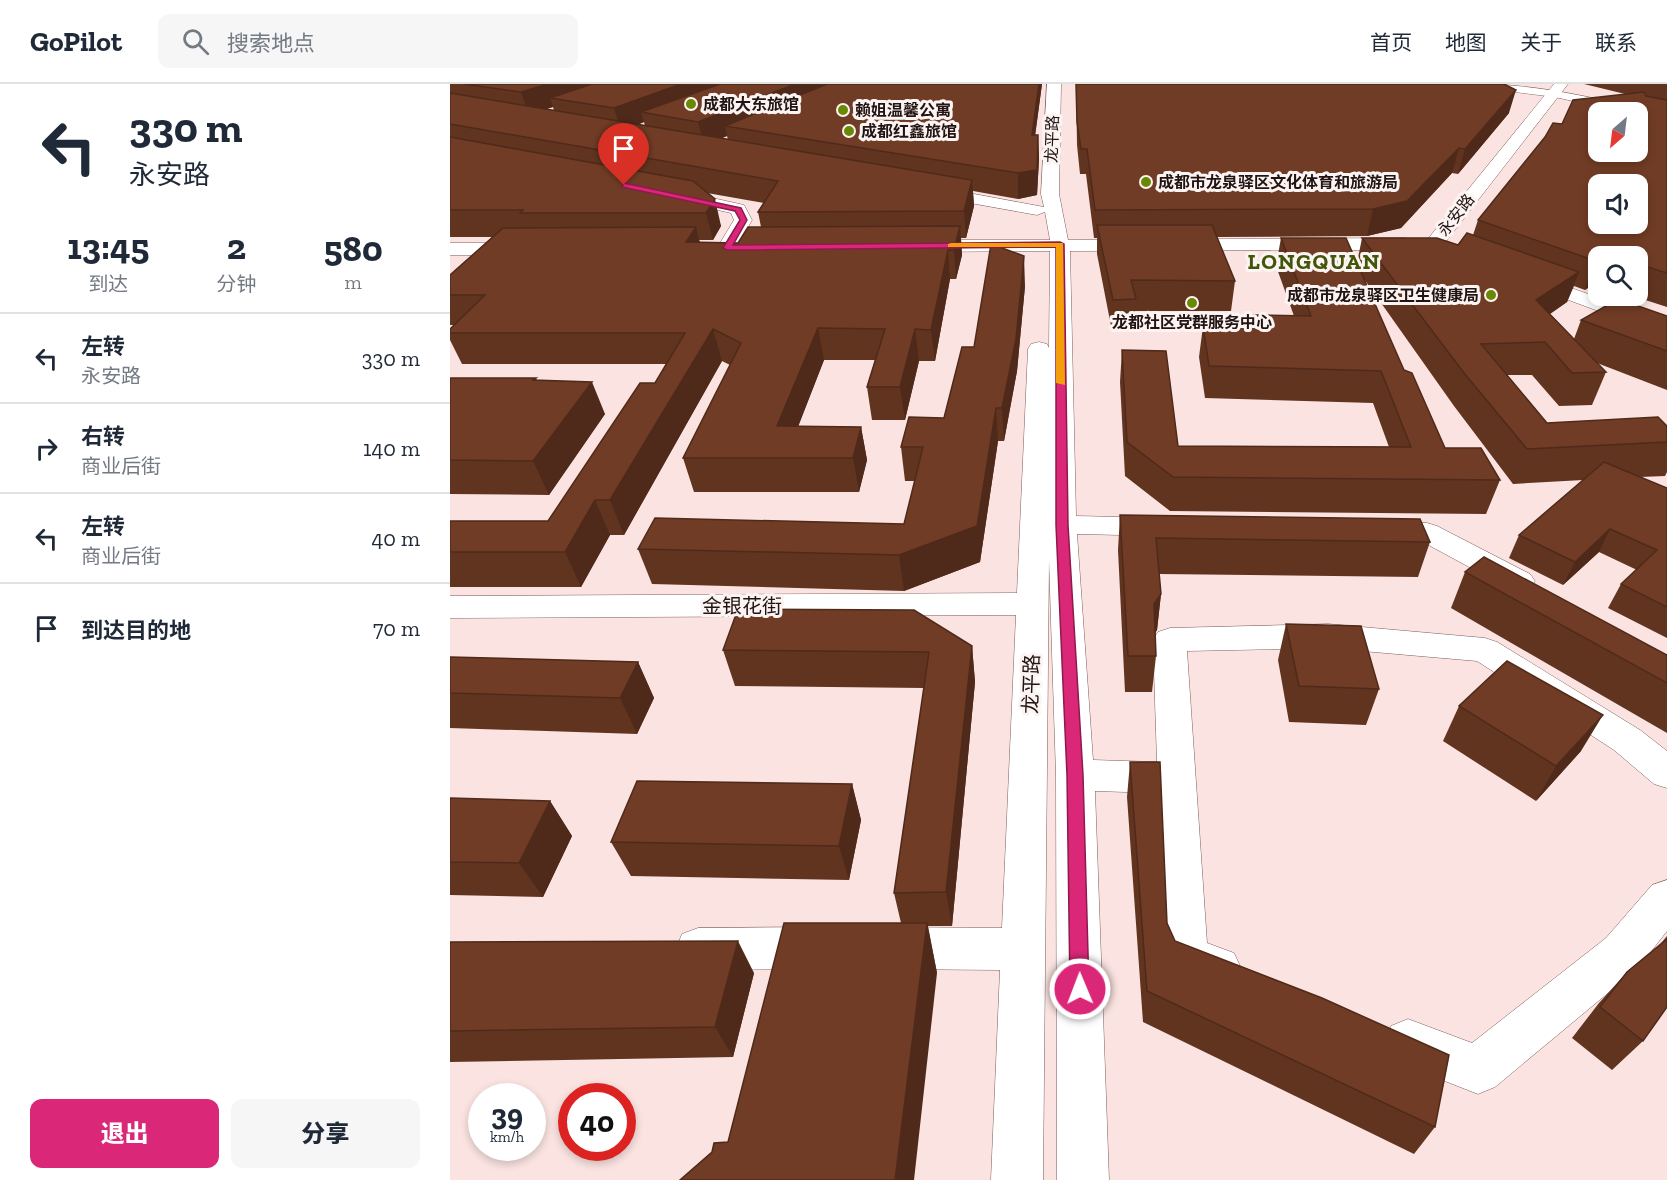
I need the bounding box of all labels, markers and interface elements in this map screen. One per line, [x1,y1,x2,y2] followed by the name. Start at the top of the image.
[158,14,578,68] search box
[30,25,122,58] text: GoPilot
[179,25,212,58] icon: search
[227,30,315,57] text: 搜索地点
[1370,30,1412,55] text: 首页
[1445,30,1487,55] text: 地图
[1520,30,1562,55] text: 关于
[1595,30,1637,55] text: 联系
[703,95,799,114] place label: 成都大东旅馆
[684,97,698,111] marker: 成都大东旅馆
[855,101,951,120] place label: 赖姐温馨公寓
[129,102,243,153] text: 330 m
[1588,102,1648,162] north arrow
[1588,102,1648,306] map controls
[836,103,850,117] marker: 赖姐温馨公寓
[30,108,108,186] icon: left
[1042,115,1062,163] street label: 龙平路
[861,122,957,141] place label: 成都红鑫旅馆
[598,123,649,185] pin
[842,124,856,138] marker: 成都红鑫旅馆
[607,132,640,165] icon: arrive
[129,159,210,191] text: 永安路
[1158,173,1398,192] place label: 成都市龙泉驿区文化体育和旅游局
[1588,174,1648,234] button: sound
[1139,175,1153,189] marker: 成都市龙泉驿区文化体育和旅游局
[1434,190,1478,240] street label: 永安路
[67,225,149,268] text: 13:45
[227,225,246,268] text: 2
[324,227,383,270] text: 580
[1588,246,1648,306] button: search
[1247,248,1381,275] district label: LONGQUAN
[345,270,362,294] text: m
[88,272,128,296] text: 到达
[217,272,257,296] text: 分钟
[1287,286,1479,305] place label: 成都市龙泉驿区卫生健康局
[1484,288,1498,302] marker: 成都市龙泉驿区卫生健康局
[1185,296,1199,310] marker: 龙都社区党群服务中心
[1112,313,1272,332] place label: 龙都社区党群服务中心
[81,333,125,360] text: 左转
[30,342,63,375] icon: left
[362,345,420,372] text: 330 m
[81,364,141,388] text: 永安路
[81,423,125,450] text: 右转
[30,432,63,465] icon: right
[363,435,420,462] text: 140 m
[81,454,161,478] text: 商业后街
[81,513,125,540] text: 左转
[30,522,63,555] icon: left
[371,525,420,552] text: 40 m
[81,544,161,568] text: 商业后街
[702,594,782,618] street label: 金银花街
[30,612,63,645] icon: arrive
[373,615,420,642] text: 70 m
[81,617,191,644] text: 到达目的地
[1018,654,1044,714] street label: 龙平路
[1048,957,1112,1021] position arrow
[558,1083,636,1161] speed limit sign: 40
[491,1097,523,1133] text: 39
[30,1099,219,1168] button: 退出
[231,1099,420,1168] button: 分享
[490,1128,524,1146] text: km/h

